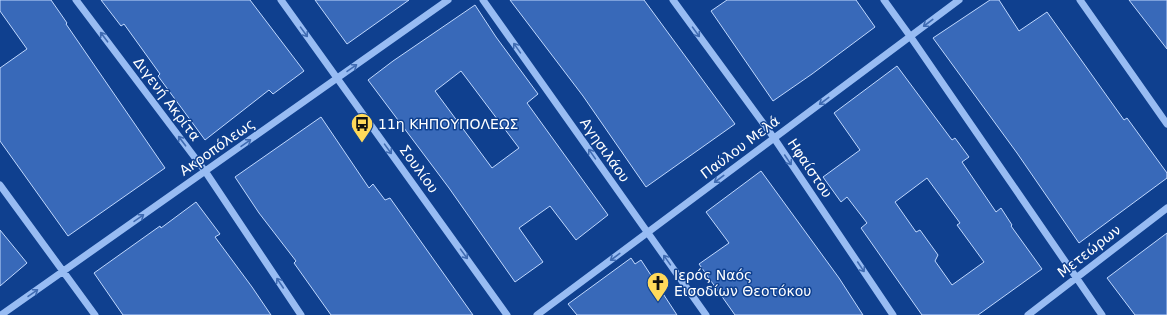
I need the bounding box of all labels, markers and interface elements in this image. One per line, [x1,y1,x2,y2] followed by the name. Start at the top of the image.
[922,19,933,28] one-way arrow
[300,26,308,37] one-way arrow
[692,26,700,37] one-way arrow
[100,32,108,43] one-way arrow
[513,43,521,54] one-way arrow
[130,54,204,144] street label: Διγενή Ακρίτα
[346,64,357,72] one-way arrow
[818,97,829,105] one-way arrow
[349,111,375,144] bus stop icon: 11η ΚΗΠΟΥΠΟΛΕΩΣ
[697,112,783,182] street label: Παύλου Μελά
[176,115,258,179] street label: Ακροπόλεως
[577,115,633,185] street label: Αγησιλάου
[378,116,518,132] place label: 11η ΚΗΠΟΥΠΟΛΕΩΣ
[784,135,836,201] street label: Ηφαίστου
[178,136,186,147] one-way arrow
[240,139,251,147] one-way arrow
[396,142,442,196] street label: Σουλίου
[384,143,392,154] one-way arrow
[588,149,596,160] one-way arrow
[784,154,792,165] one-way arrow
[714,175,725,183] one-way arrow
[134,214,145,222] one-way arrow
[1054,221,1124,281] street label: Μετεώρων
[460,249,468,260] one-way arrow
[610,252,621,261] one-way arrow
[663,255,671,266] one-way arrow
[857,262,865,273] one-way arrow
[674,267,811,299] place label: Ιερός Ναός Εισοδίων Θεοτόκου
[645,270,671,303] church icon: Ιερός Ναός Εισοδίων Θεοτόκου
[275,277,284,288] one-way arrow
[27,288,38,297] one-way arrow

